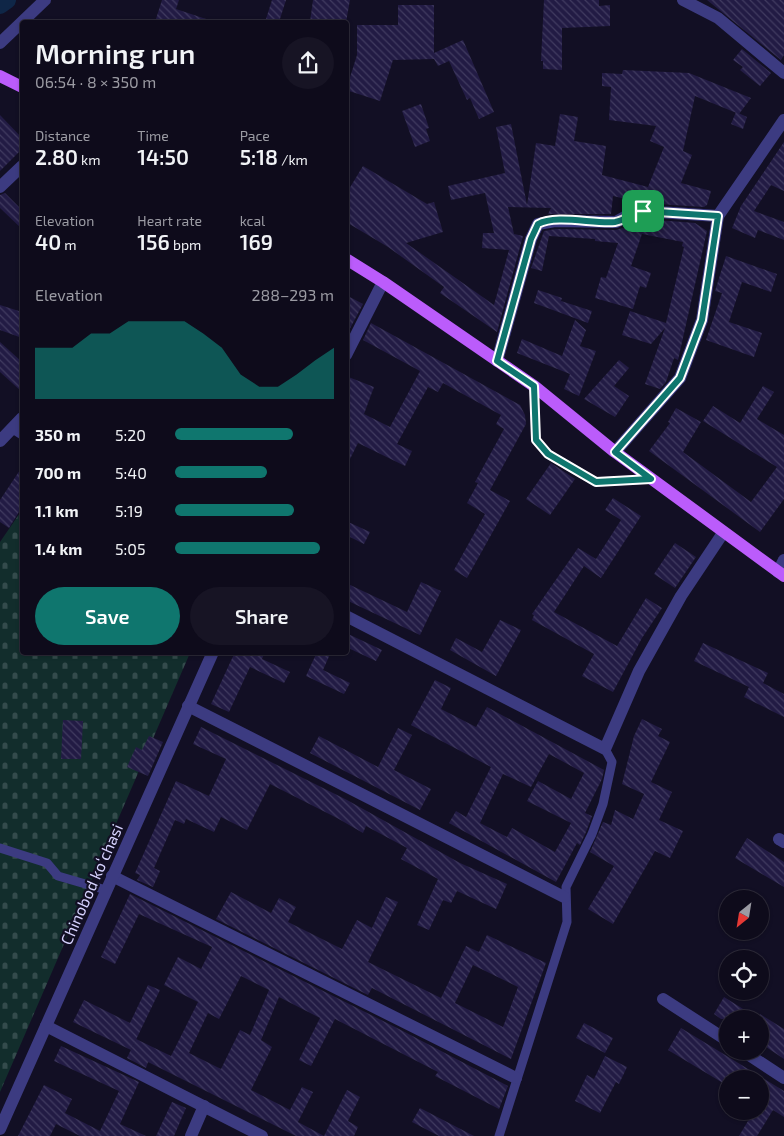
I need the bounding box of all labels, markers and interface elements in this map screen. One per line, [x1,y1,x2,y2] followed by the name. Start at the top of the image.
[35,36,195,70] text: Morning run
[282,37,334,89] button: share
[35,72,156,91] text: 06:54 · 8 × 350 m
[35,127,90,144] text: Distance
[137,127,169,144] text: Time
[240,127,270,144] text: Pace
[35,144,78,169] text: 2.80
[137,144,189,169] text: 14:50
[240,144,278,169] text: 5:18
[78,151,100,168] text: km
[278,151,308,168] text: /km
[622,190,664,232] pin
[629,197,657,225] icon: arrive
[35,212,94,229] text: Elevation
[137,212,202,229] text: Heart rate
[240,212,265,229] text: kcal
[35,229,61,254] text: 40
[137,229,170,254] text: 156
[240,229,273,254] text: 169
[61,236,77,253] text: m
[170,236,201,253] text: bpm
[35,285,103,304] text: Elevation
[251,285,334,304] text: 288–293 m
[35,425,81,444] text: 350 m
[115,425,146,444] text: 5:20
[35,463,81,482] text: 700 m
[115,463,147,482] text: 5:40
[35,501,79,520] text: 1.1 km
[115,501,143,520] text: 5:19
[35,539,82,558] text: 1.4 km
[115,539,146,558] text: 5:05
[35,587,180,645] button: Save
[190,587,334,645] button: Share
[56,821,126,947] street label: Chinobod koʻchasi
[719,890,769,940] north arrow
[719,890,769,1120] map controls
[719,950,769,1000] button: locate
[719,1010,769,1060] button: +
[719,1070,769,1120] button: −

